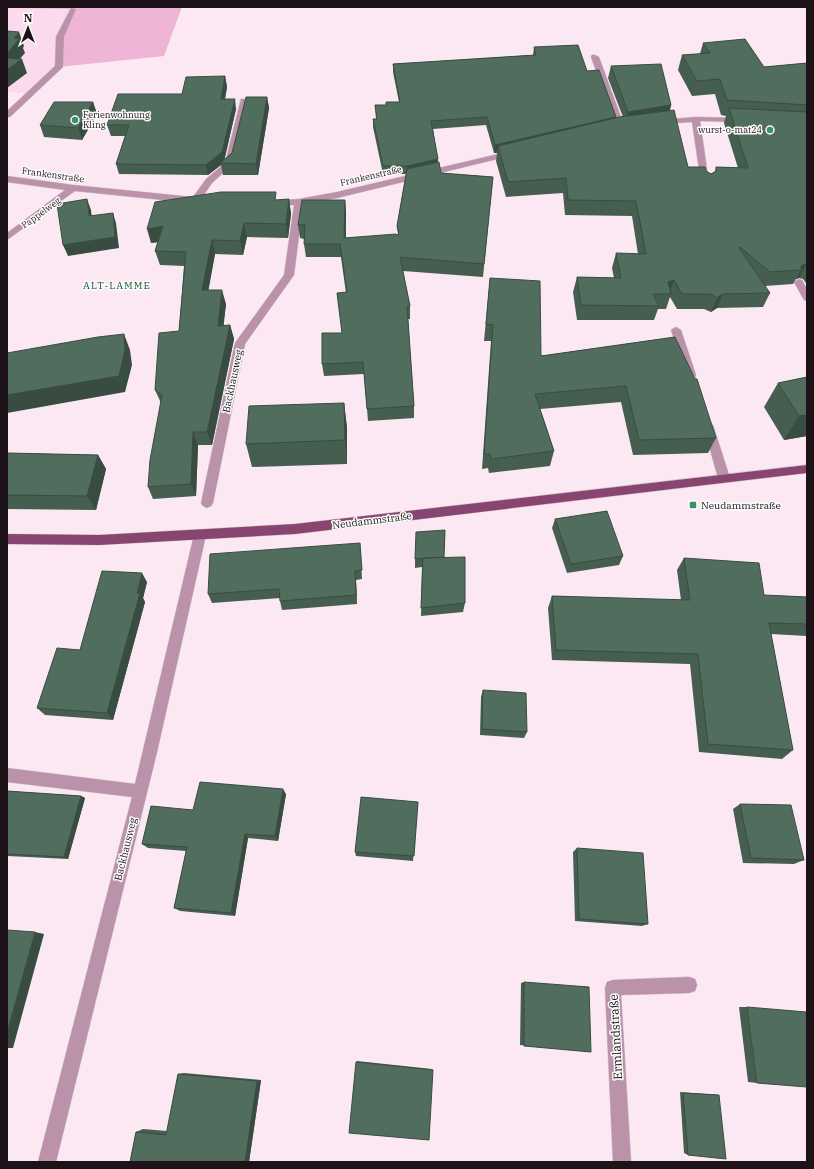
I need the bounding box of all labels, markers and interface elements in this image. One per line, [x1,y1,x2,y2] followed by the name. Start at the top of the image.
[8,8,48,48] north arrow
[24,11,33,25] text: N
[83,109,150,130] place label: Ferienwohnung Kling
[70,115,80,125] marker: Ferienwohnung Kling
[698,124,762,135] place label: wurst-o-mat24
[765,125,775,135] marker: wurst-o-mat24
[339,163,403,188] street label: Frankenstraße
[21,165,85,184] street label: Frankenstraße
[19,195,63,230] street label: Pappelweg
[83,279,151,292] district label: ALT-LAMME
[219,348,246,414] street label: Backhausweg
[701,499,781,512] place label: Neudammstraße
[688,500,698,510] marker: Neudammstraße
[332,509,413,532] street label: Neudammstraße
[111,816,140,882] street label: Backhausweg
[606,994,625,1080] street label: Ermlandstraße

